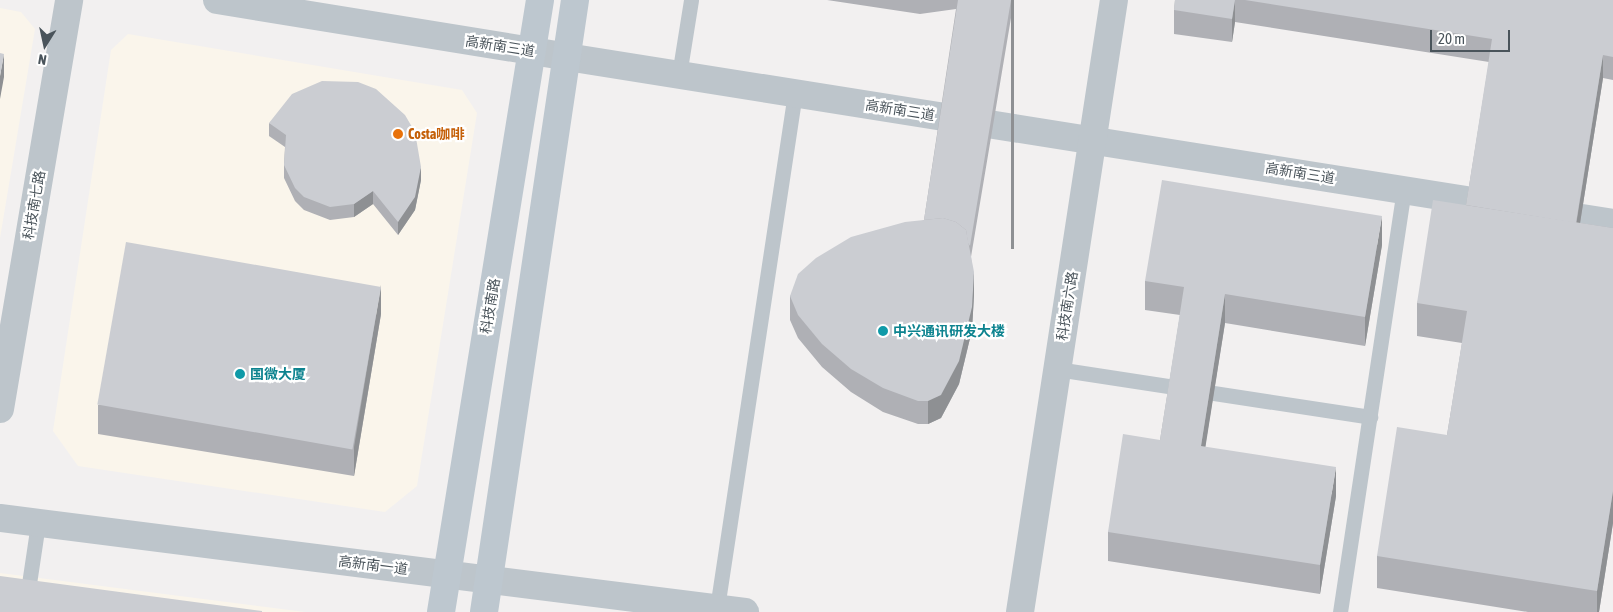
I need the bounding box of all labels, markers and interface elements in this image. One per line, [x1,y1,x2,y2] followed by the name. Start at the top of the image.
[20,20,70,70] north arrow
[1433,20,1513,52] scale bar
[1438,30,1465,47] text: 20 m
[464,32,536,60] street label: 高新南三道
[37,51,48,68] text: N
[864,96,936,124] street label: 高新南三道
[408,126,464,142] place label: Costa咖啡
[392,128,404,140] marker: Costa咖啡
[1264,159,1336,187] street label: 高新南三道
[20,169,48,241] street label: 科技南七路
[1053,270,1081,342] street label: 科技南六路
[477,277,503,335] street label: 科技南路
[893,323,1005,339] place label: 中兴通讯研发大楼
[877,325,889,337] marker: 中兴通讯研发大楼
[250,366,306,382] place label: 国微大厦
[234,368,246,380] marker: 国微大厦
[337,552,409,578] street label: 高新南一道

